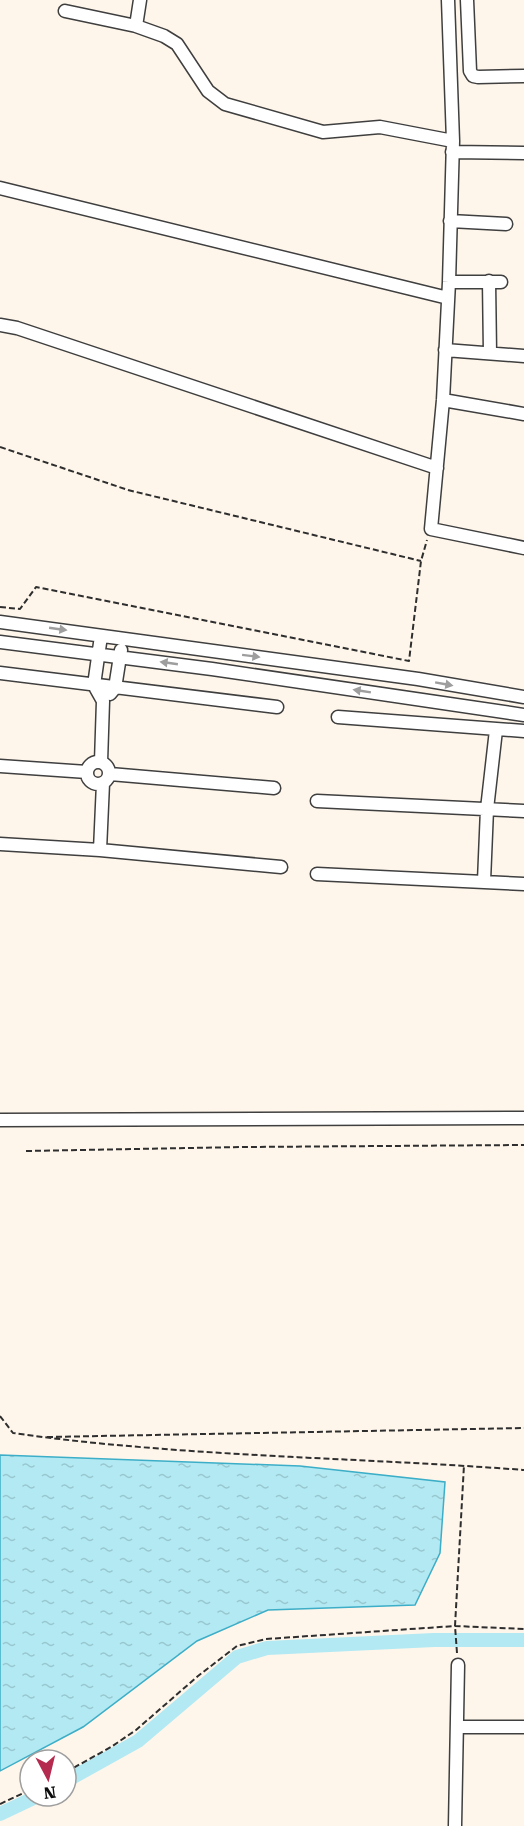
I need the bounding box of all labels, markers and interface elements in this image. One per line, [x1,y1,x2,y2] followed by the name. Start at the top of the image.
[49,624,68,634] one-way arrow
[242,651,261,661] one-way arrow
[160,658,179,667] one-way arrow
[435,680,454,689] one-way arrow
[353,687,372,696] one-way arrow
[18,1748,78,1808] north arrow
[42,1782,57,1803] text: N

